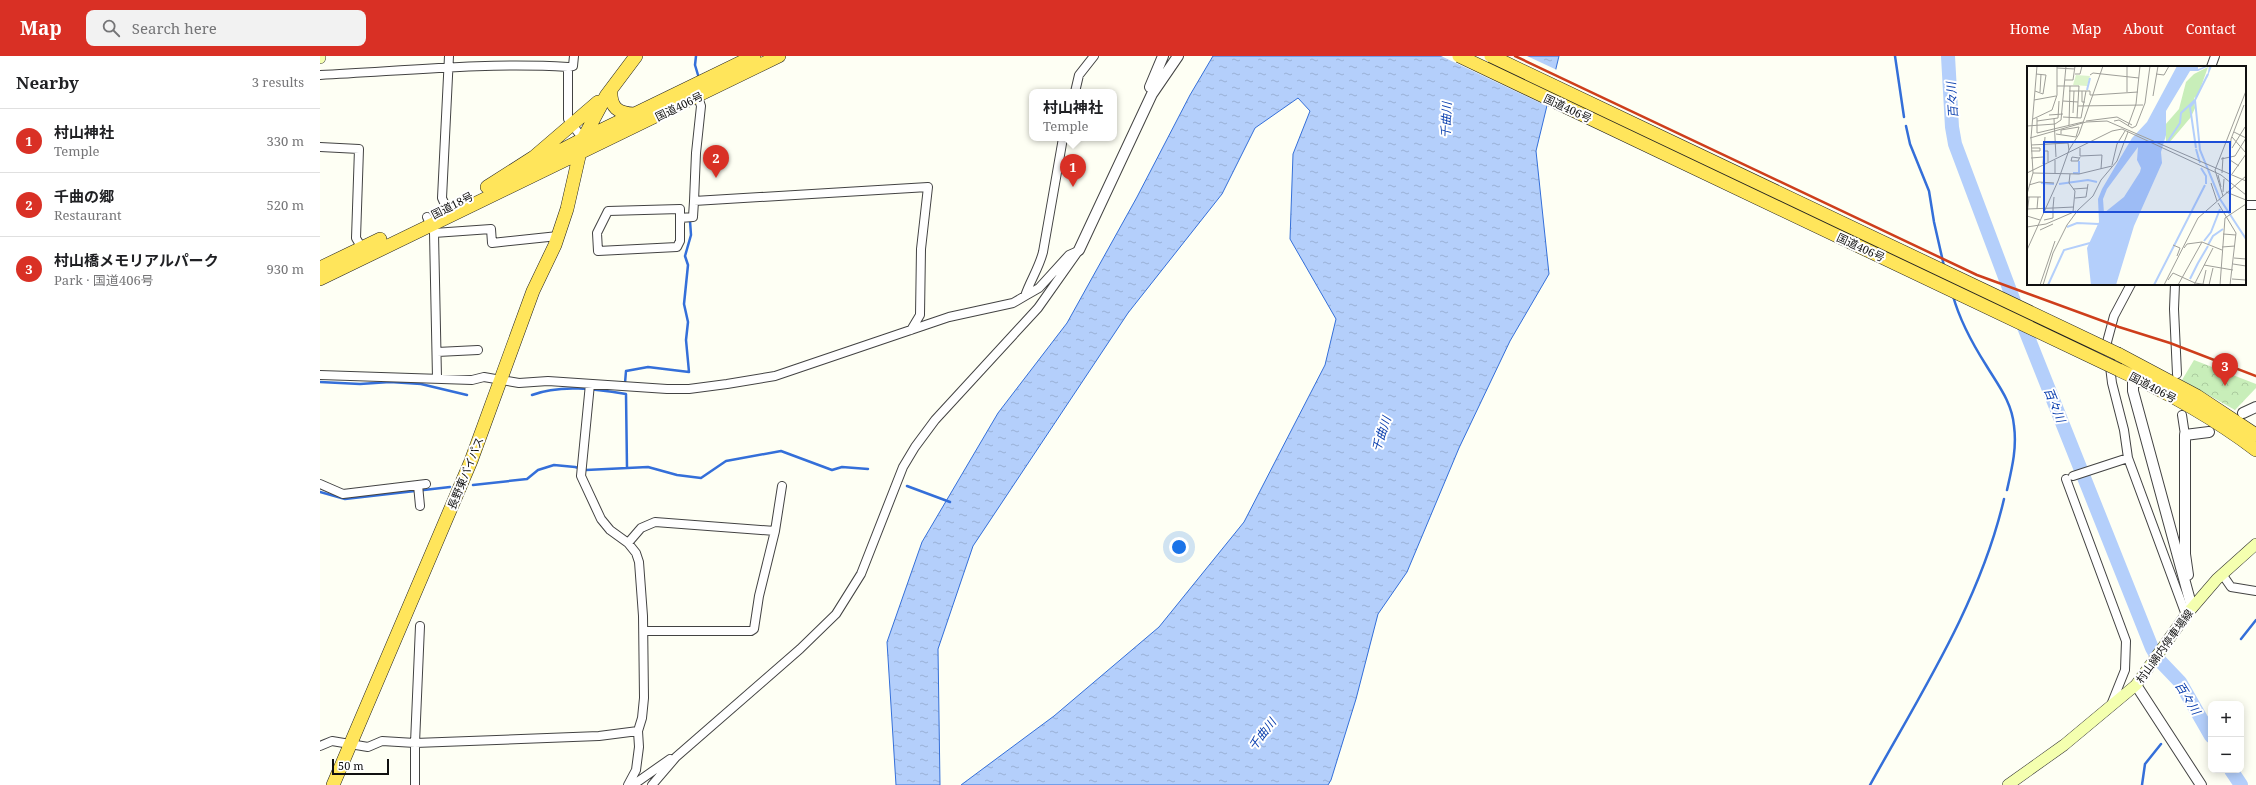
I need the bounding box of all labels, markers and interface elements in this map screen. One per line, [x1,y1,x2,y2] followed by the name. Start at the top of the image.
[86,10,366,46] search box
[20,15,62,41] text: Map
[100,17,122,39] icon: search
[132,18,217,38] text: Search here
[2010,19,2050,38] text: Home
[2072,19,2101,38] text: Map
[2123,19,2164,38] text: About
[2186,19,2236,38] text: Contact
[2027,66,2246,285] inset map
[16,71,79,94] text: Nearby
[252,73,304,91] text: 3 results
[1942,79,1962,119] water label: 百々川
[653,88,705,124] street label: 国道406号
[1029,89,1117,141] popup
[1542,90,1594,126] street label: 国道406号
[1043,97,1103,117] text: 村山神社
[1437,100,1455,138] water label: 千曲川
[1043,117,1089,135] text: Temple
[54,122,114,142] text: 村山神社
[25,132,33,150] text: 1
[267,132,304,150] text: 330 m
[54,142,100,160] text: Temple
[703,145,729,178] pin: 2
[1060,154,1086,187] pin: 1
[54,186,114,206] text: 千曲の郷
[428,188,476,222] street label: 国道18号
[25,196,33,214] text: 2
[267,196,304,214] text: 520 m
[54,206,122,224] text: Restaurant
[1835,229,1887,265] street label: 国道406号
[54,250,219,270] text: 村山橋メモリアルパーク
[25,260,33,278] text: 3
[267,260,304,278] text: 930 m
[54,271,154,289] text: Park · 国道406号
[2212,353,2238,386] pin: 3
[2127,368,2179,406] street label: 国道406号
[2040,385,2070,427] water label: 百々川
[1367,412,1395,454] water label: 千曲川
[444,435,486,511] street label: 長野東バイパス
[1169,537,1189,557] your location
[2132,606,2196,686] street label: 村山綿内停車場線
[2171,678,2206,719] water label: 百々川
[2208,701,2244,773] map controls
[2208,701,2244,737] button: +
[1244,713,1281,753] water label: 千曲川
[2208,737,2244,773] button: −
[332,757,389,776] scale bar
[338,758,364,773] text: 50 m

